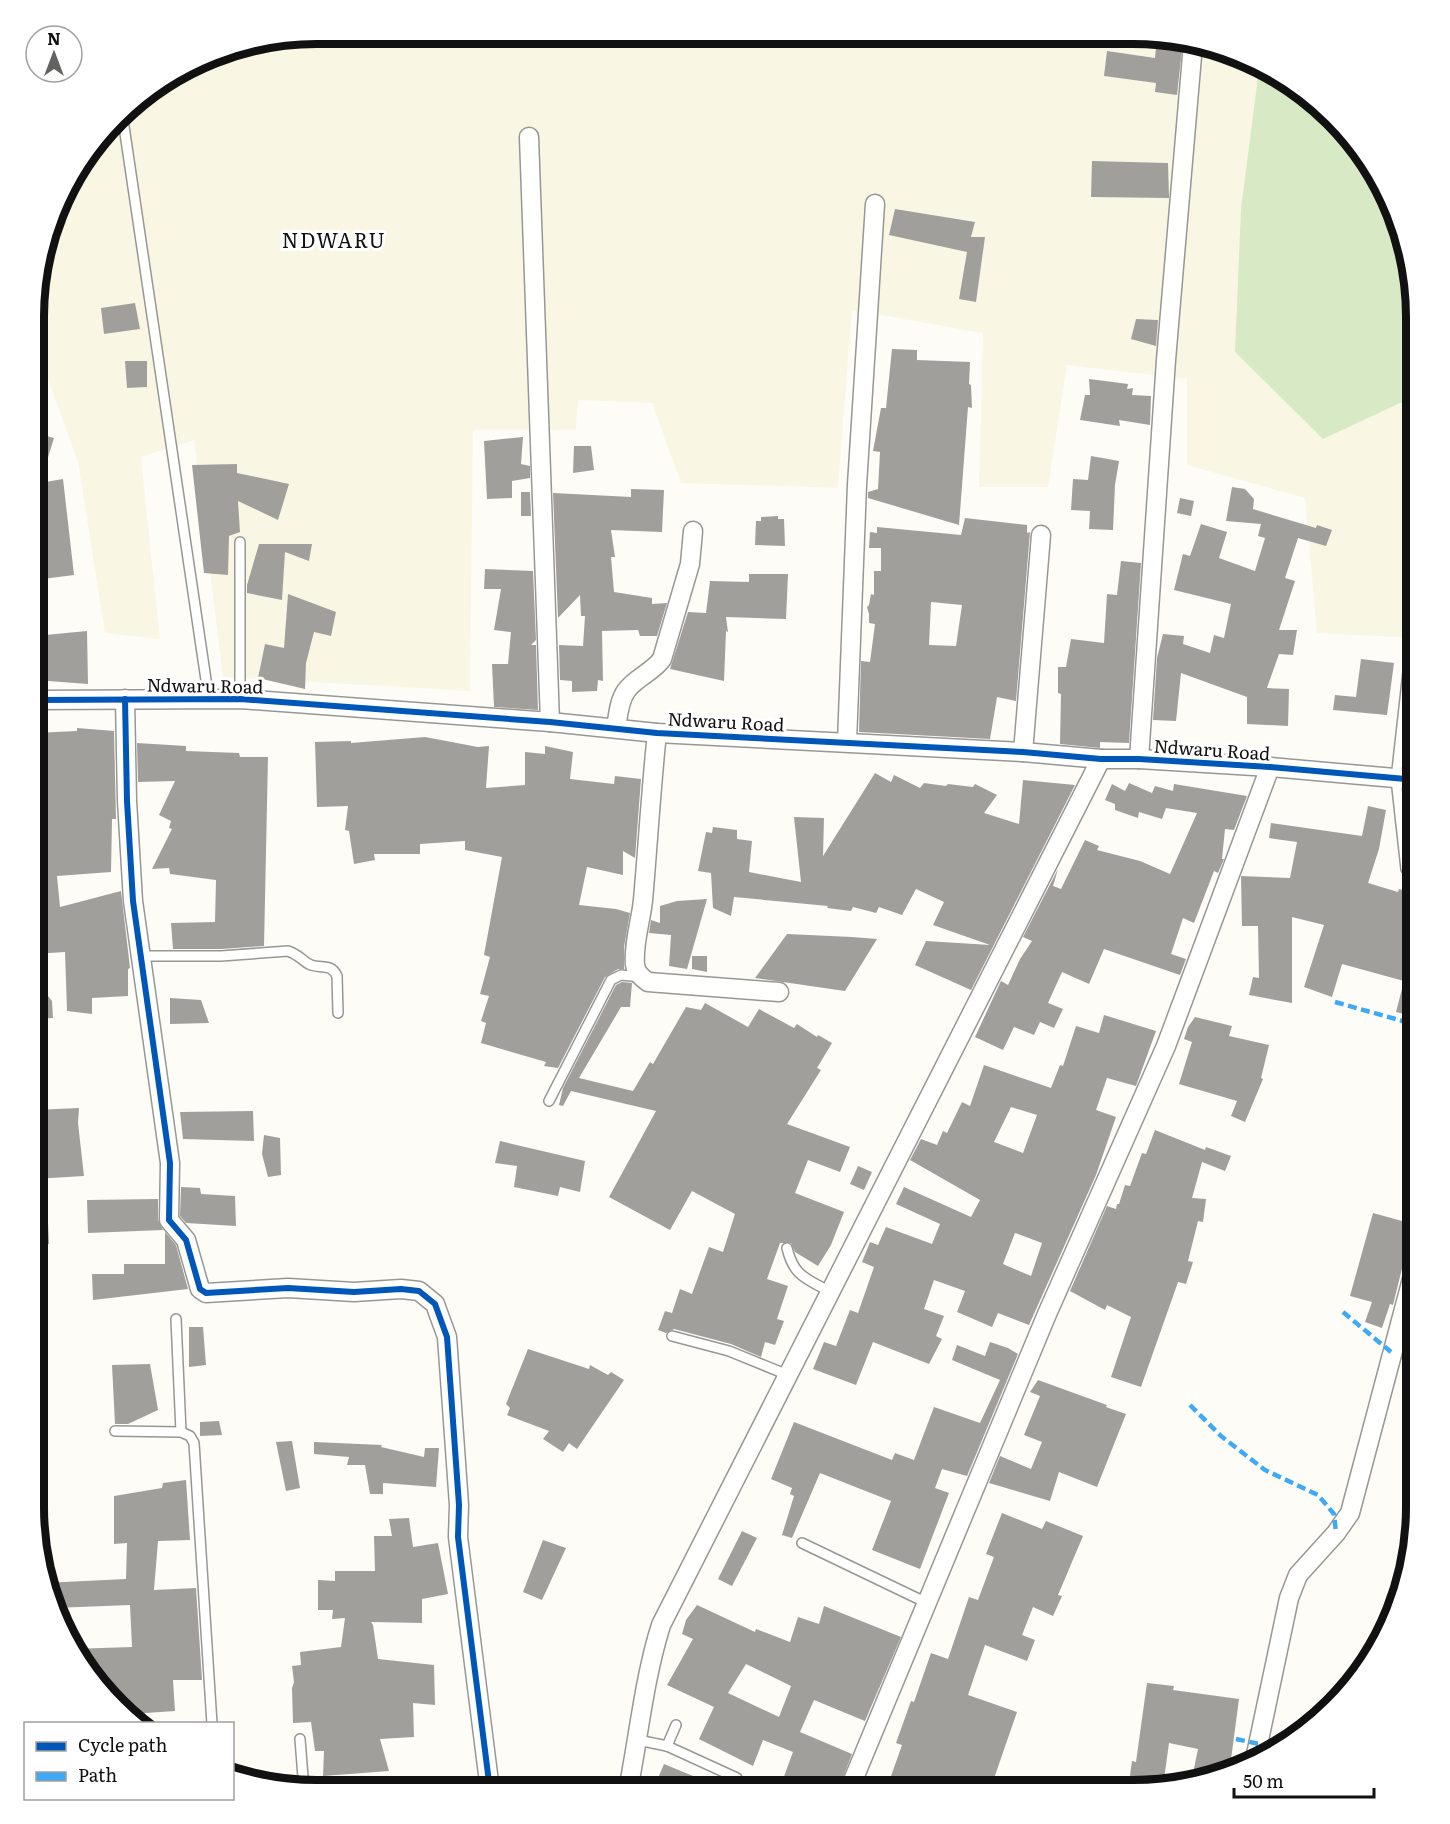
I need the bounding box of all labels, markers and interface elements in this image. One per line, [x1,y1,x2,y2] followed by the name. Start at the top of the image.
[24,24,84,84] north arrow
[47,26,61,50] text: N
[282,224,386,254] district label: NDWARU
[146,670,264,700] street label: Ndwaru Road
[667,704,785,738] street label: Ndwaru Road
[1153,731,1271,767] street label: Ndwaru Road
[24,1722,234,1800] legend
[78,1731,167,1758] text: Cycle path
[78,1761,117,1788] text: Path
[1234,1761,1374,1799] scale bar
[1243,1767,1284,1794] text: 50 m

